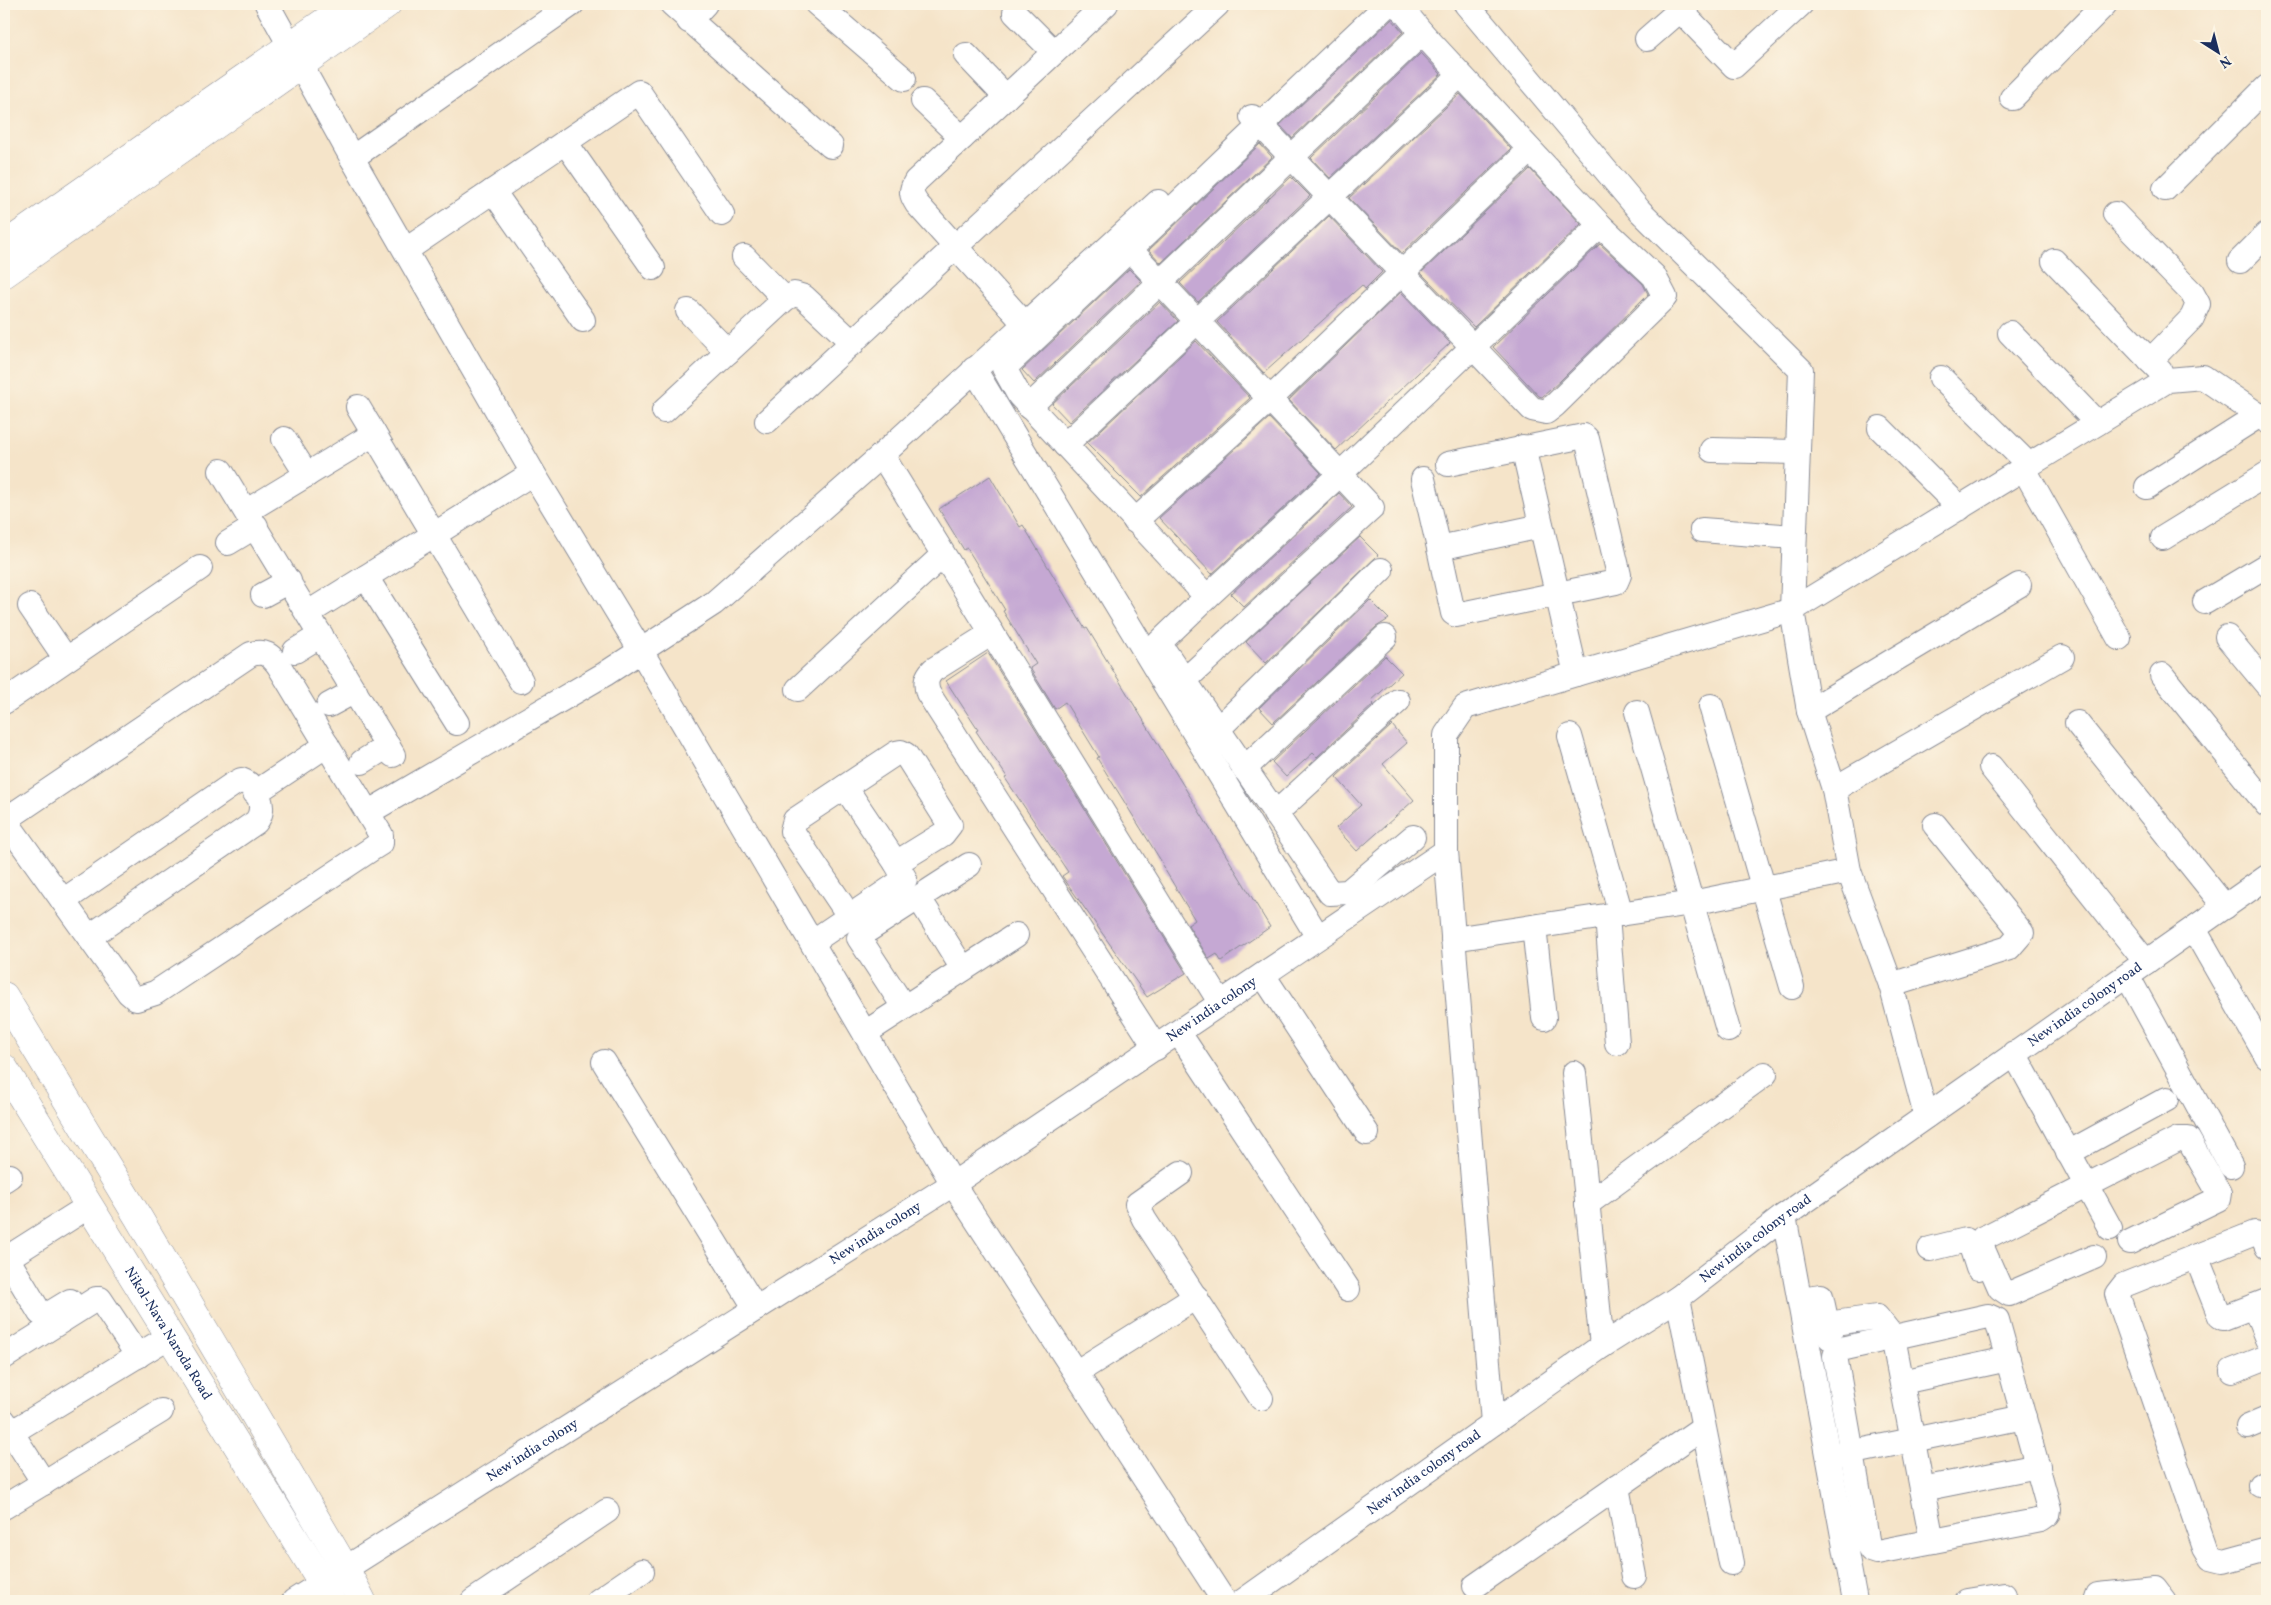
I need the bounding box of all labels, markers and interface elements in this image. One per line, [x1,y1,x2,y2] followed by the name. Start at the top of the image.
[2194,28,2244,78] north arrow
[2215,51,2234,72] text: N
[2024,958,2146,1052] street label: New india colony road
[1163,972,1261,1047] street label: New india colony
[1696,1190,1815,1287] street label: New india colony road
[826,1197,925,1269] street label: New india colony
[120,1263,216,1404] street label: Nikol-Nava Naroda Road
[483,1414,582,1486] street label: New india colony
[1363,1425,1485,1520] street label: New india colony road

